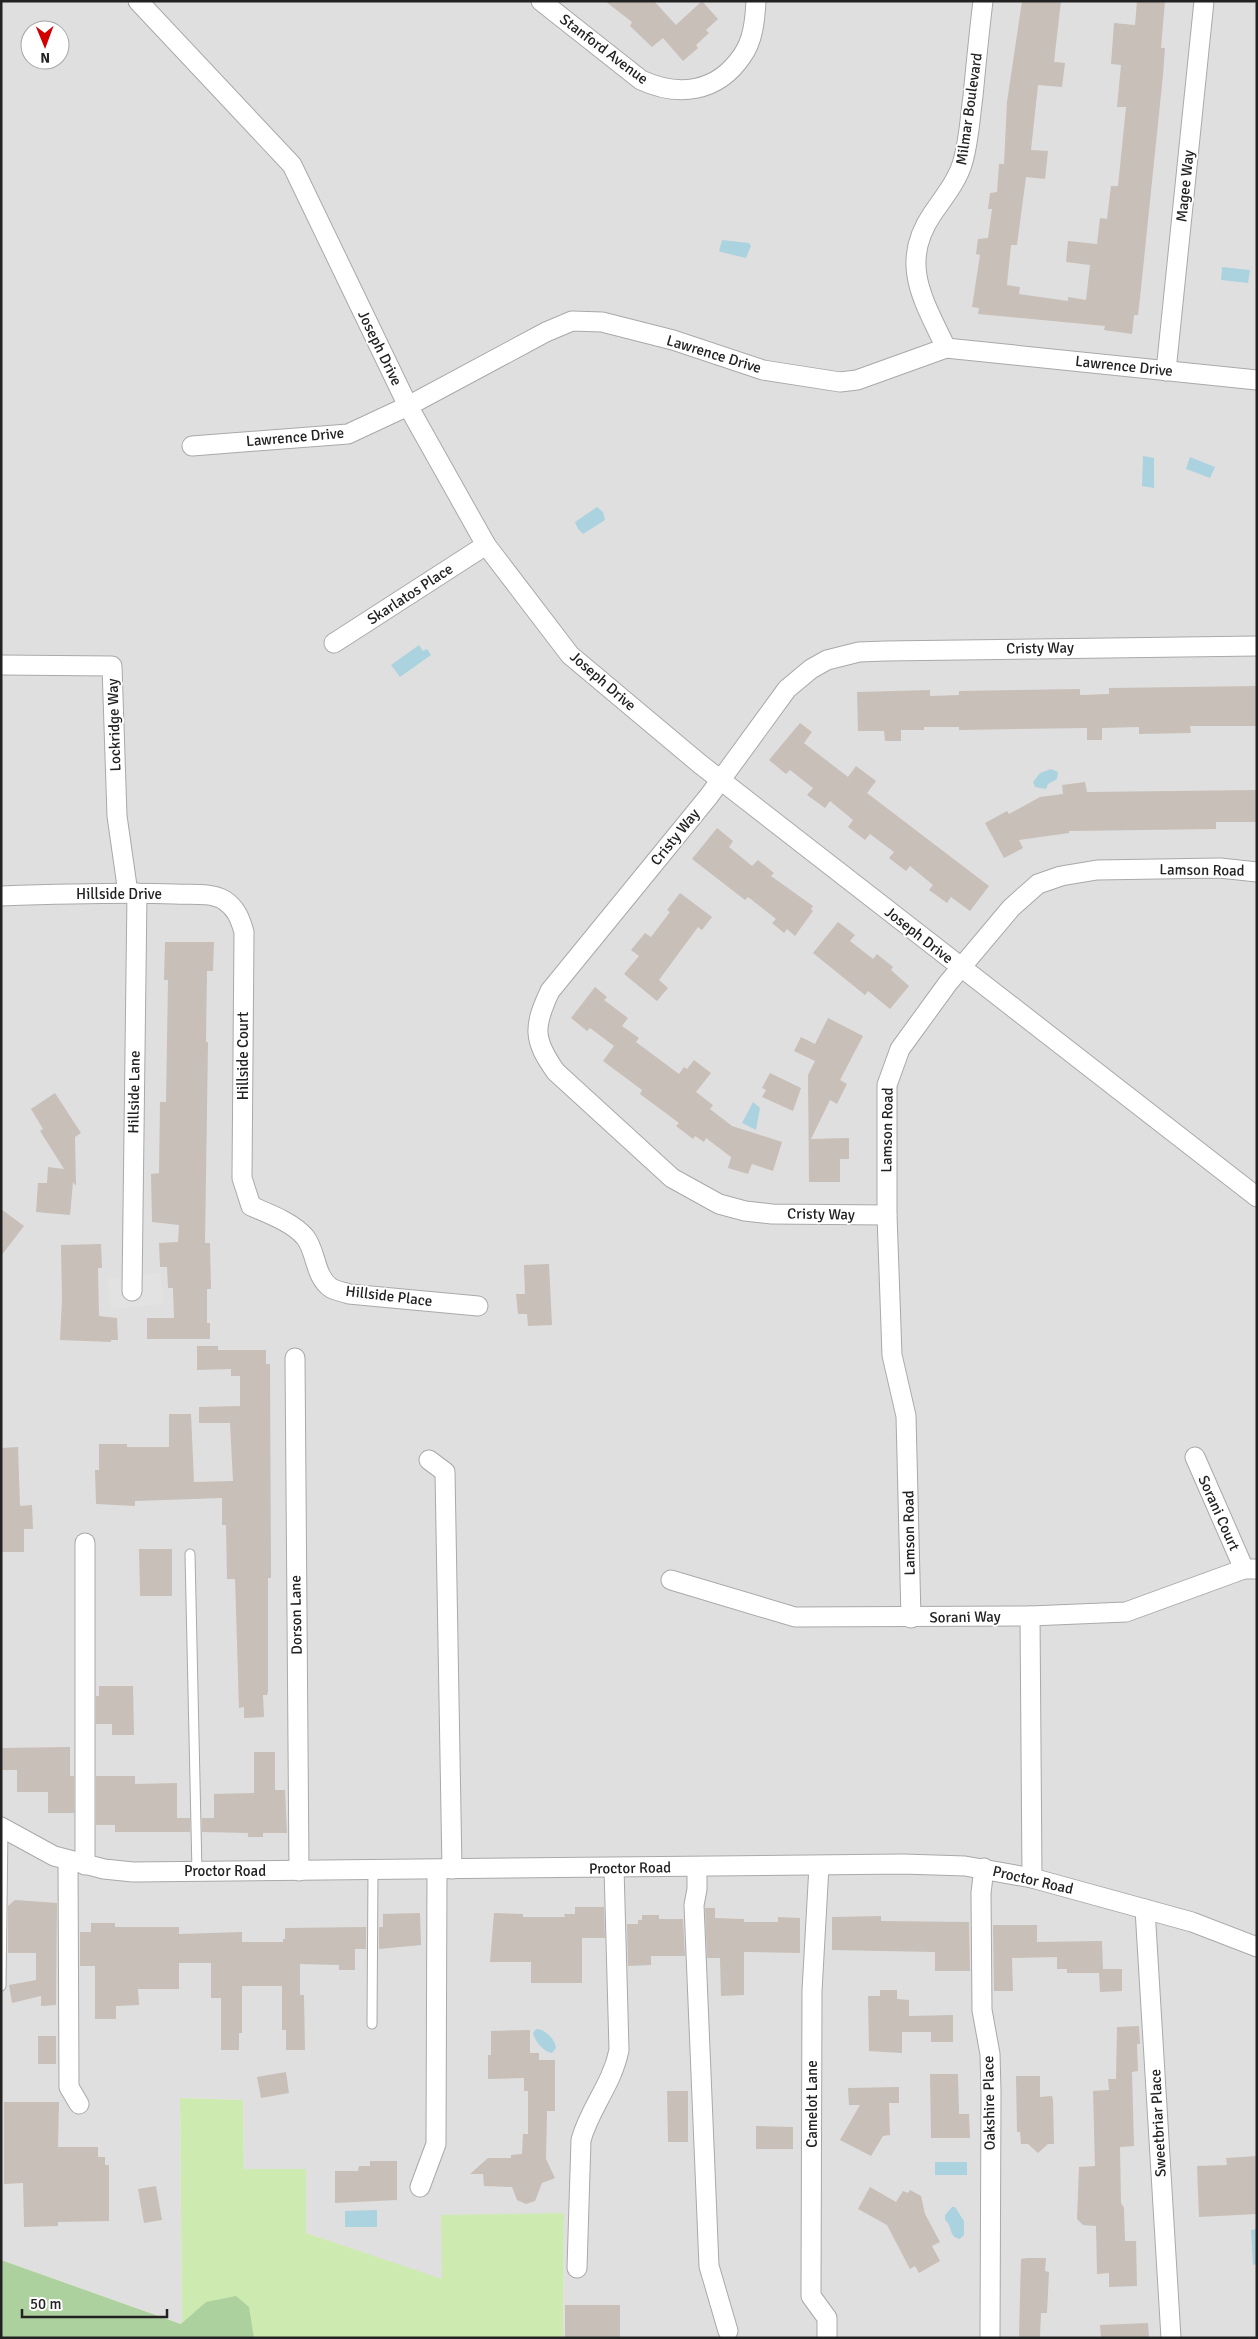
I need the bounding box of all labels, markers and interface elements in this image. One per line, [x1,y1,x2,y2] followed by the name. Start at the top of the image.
[556,10,652,88] street label: Stanford Avenue
[20,20,70,70] north arrow
[40,49,50,66] text: N
[952,52,986,166] street label: Milmar Boulevard
[1172,149,1198,223] street label: Magee Way
[354,307,406,389] street label: Joseph Drive
[664,331,764,377] street label: Lawrence Drive
[1074,352,1174,380] street label: Lawrence Drive
[245,424,345,450] street label: Lawrence Drive
[364,560,456,628] street label: Skarlatos Place
[1006,638,1074,658] street label: Cristy Way
[566,647,640,715] street label: Joseph Drive
[103,678,125,772] street label: Lockridge Way
[647,805,703,869] street label: Cristy Way
[1159,860,1245,880] street label: Lamson Road
[76,885,162,903] street label: Hillside Drive
[881,903,957,967] street label: Joseph Drive
[234,1012,252,1100] street label: Hillside Court
[124,1050,144,1134] street label: Hillside Lane
[877,1087,897,1173] street label: Lamson Road
[787,1204,855,1224] street label: Cristy Way
[345,1282,433,1310] street label: Hillside Place
[1194,1472,1244,1554] street label: Sorani Court
[899,1490,919,1576] street label: Lamson Road
[286,1575,306,1655] street label: Dorson Lane
[929,1607,1001,1627] street label: Sorani Way
[589,1858,671,1878] street label: Proctor Road
[184,1862,266,1880] street label: Proctor Road
[991,1862,1075,1898] street label: Proctor Road
[979,2056,999,2150] street label: Oakshire Place
[803,2060,821,2148] street label: Camelot Lane
[1146,2069,1170,2177] street label: Sweetbriar Place
[22,2286,168,2318] scale bar
[30,2295,61,2313] text: 50 m

